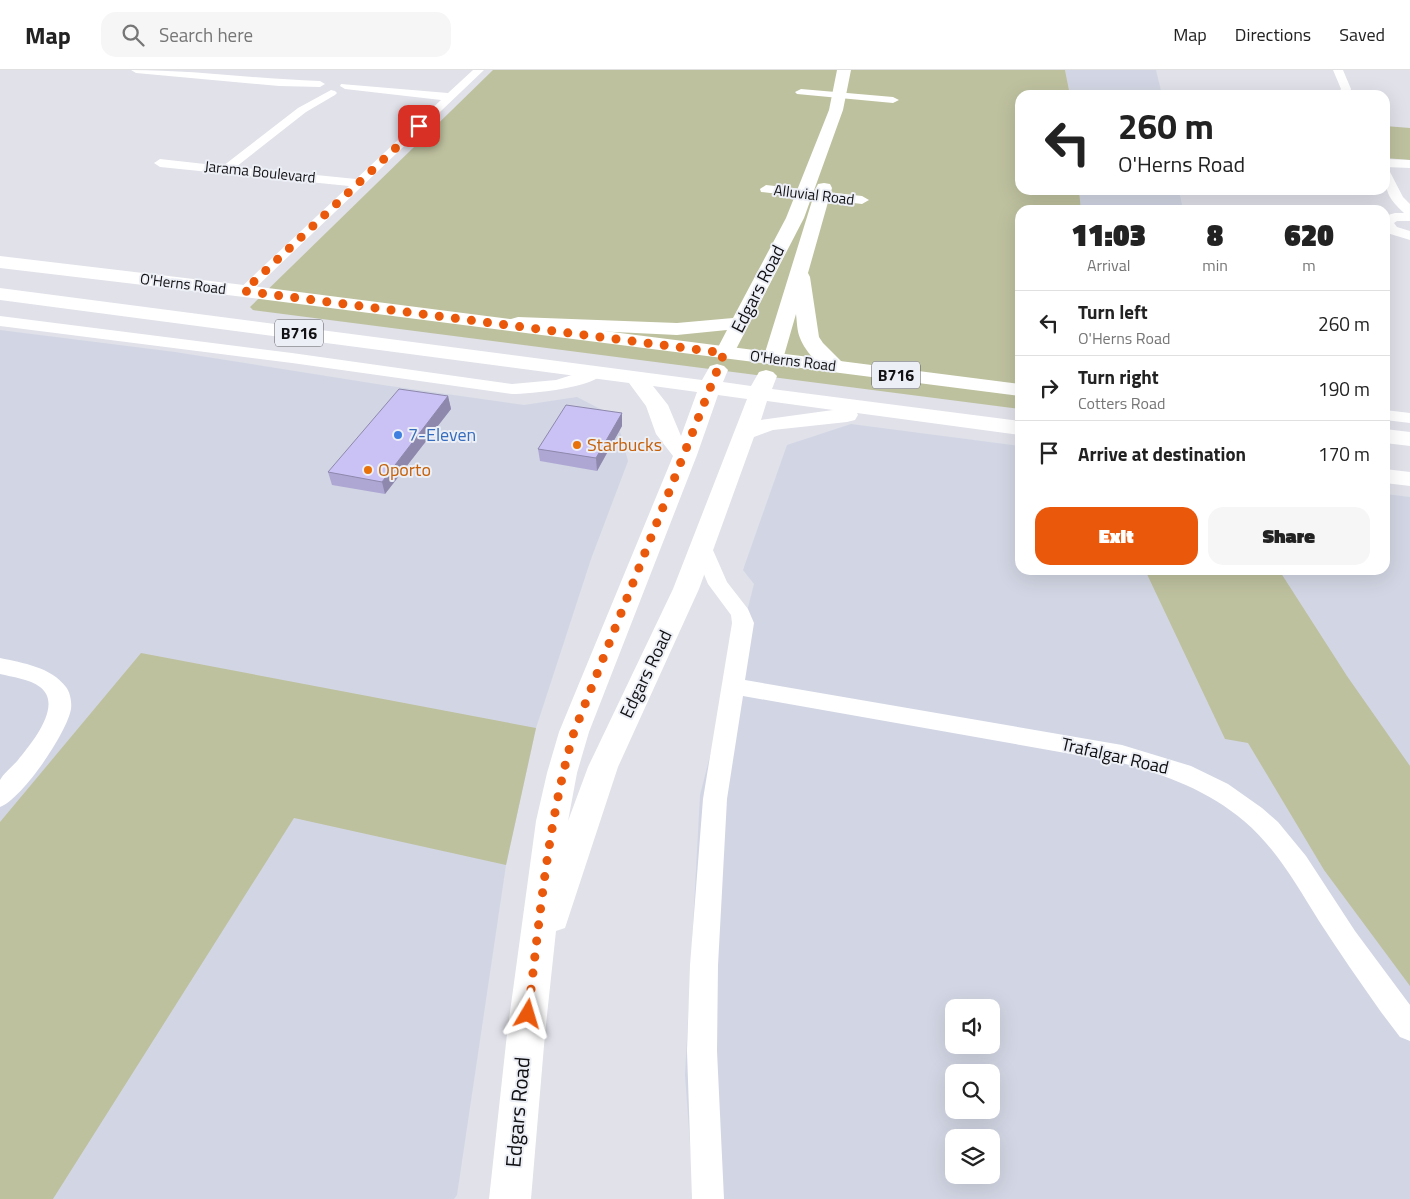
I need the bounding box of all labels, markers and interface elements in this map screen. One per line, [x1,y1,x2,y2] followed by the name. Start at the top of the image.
[101,12,451,57] search box
[25,17,71,53] text: Map
[159,20,253,49] text: Search here
[119,21,147,49] icon: search
[1173,21,1207,48] text: Map
[1235,21,1311,48] text: Directions
[1339,21,1385,48] text: Saved
[1118,99,1214,153] text: 260 m
[398,105,440,147] pin
[1035,110,1100,175] icon: left
[405,112,433,140] icon: arrive
[1118,147,1245,181] text: O'Herns Road
[203,154,317,189] street label: Jarama Boulevard
[772,178,856,211] street label: Alluvial Road
[1071,212,1146,258] text: 11:03
[1207,212,1223,258] text: 8
[1284,212,1334,258] text: 620
[724,240,791,337] street label: Edgars Road
[1087,253,1130,277] text: Arrival
[1202,253,1228,277] text: min
[1302,253,1316,277] text: m
[139,267,227,300] street label: O'Herns Road
[1078,297,1148,326] text: Turn left
[1035,309,1063,337] icon: left
[1318,309,1370,338] text: 260 m
[275,320,323,346] road number: B716
[1078,326,1170,350] text: O'Herns Road
[749,344,837,377] street label: O'Herns Road
[872,362,920,388] road number: B716
[1078,362,1159,391] text: Turn right
[1035,374,1063,402] icon: right
[1318,374,1370,403] text: 190 m
[1078,391,1165,415] text: Cotters Road
[408,421,476,448] place label: 7-Eleven
[392,429,404,441] marker: 7-Eleven
[587,431,662,458] place label: Starbucks
[571,439,583,451] marker: Starbucks
[1035,439,1063,467] icon: arrive
[1078,439,1246,468] text: Arrive at destination
[1318,439,1370,468] text: 170 m
[378,456,431,483] place label: Oporto
[362,464,374,476] marker: Oporto
[1035,507,1198,565] button: Exit
[1208,507,1370,565] button: Share
[613,625,679,722] street label: Edgars Road
[1059,730,1172,781] street label: Trafalgar Road
[501,987,553,1039] position arrow
[945,999,1000,1184] map controls
[945,999,1000,1054] button: sound
[496,1055,538,1169] street label: Edgars Road
[945,1064,1000,1119] button: search
[945,1129,1000,1184] button: layers

